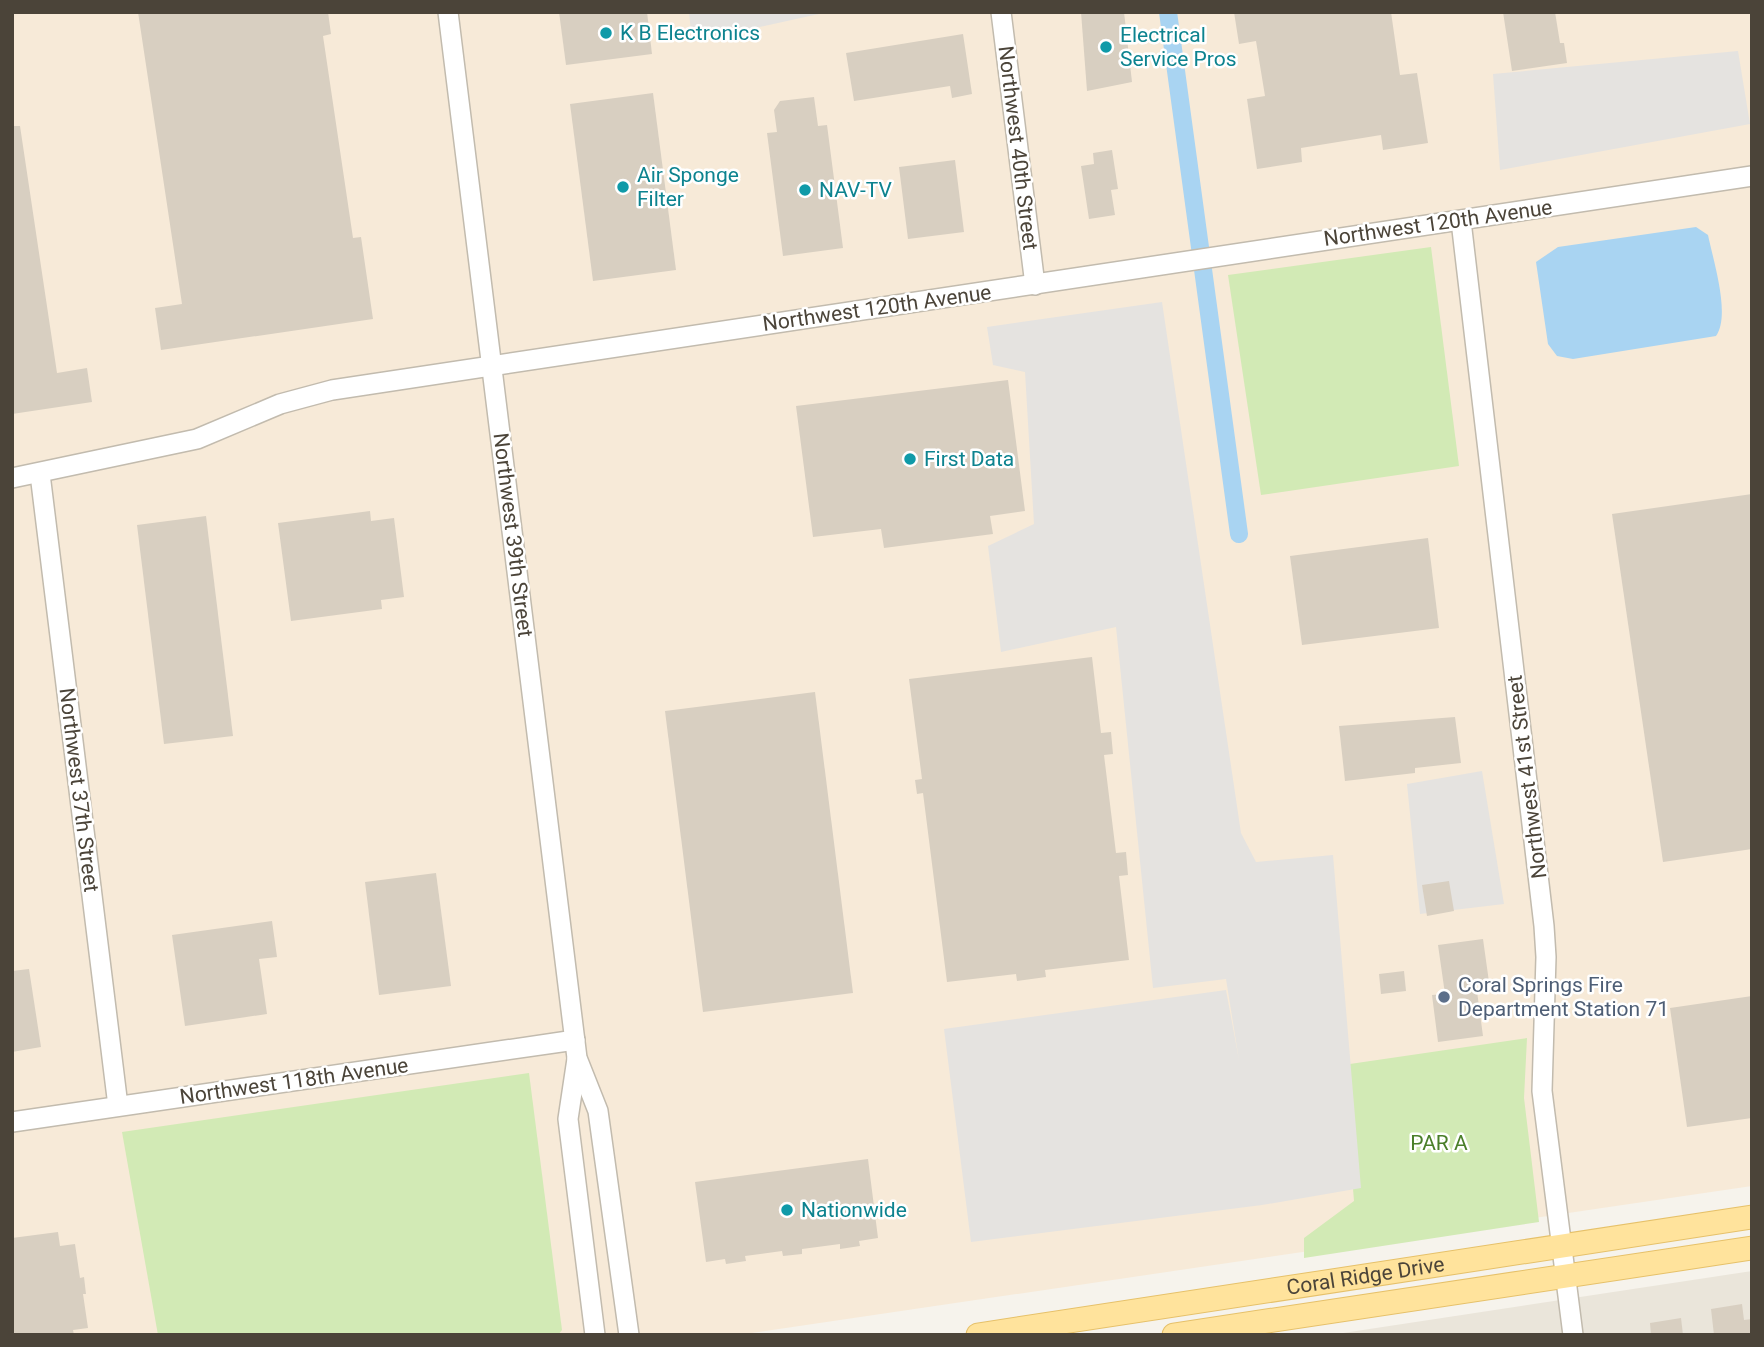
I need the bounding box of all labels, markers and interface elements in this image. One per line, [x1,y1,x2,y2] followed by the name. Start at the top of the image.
[620,21,760,45] place label: K B Electronics
[1120,23,1237,71] place label: Electrical Service Pros
[598,25,614,41] marker: K B Electronics
[1098,39,1114,55] marker: Electrical Service Pros
[994,45,1042,252] street label: Northwest 40th Street
[637,163,739,211] place label: Air Sponge Filter
[819,178,892,202] place label: NAV-TV
[615,179,631,195] marker: Air Sponge Filter
[797,182,813,198] marker: NAV-TV
[1322,195,1554,251] street label: Northwest 120th Avenue
[761,280,993,336] street label: Northwest 120th Avenue
[489,432,537,639] street label: Northwest 39th Street
[924,447,1014,471] place label: First Data
[902,451,918,467] marker: First Data
[1503,674,1551,880] street label: Northwest 41st Street
[55,687,103,894] street label: Northwest 37th Street
[1458,973,1669,1021] place label: Coral Springs Fire Department Station 71
[1436,989,1452,1005] marker: Coral Springs Fire Department Station 71
[178,1053,410,1109] street label: Northwest 118th Avenue
[1410,1131,1468,1155] park label: PAR A
[801,1198,907,1222] place label: Nationwide
[779,1202,795,1218] marker: Nationwide
[1285,1252,1446,1300] street label: Coral Ridge Drive

